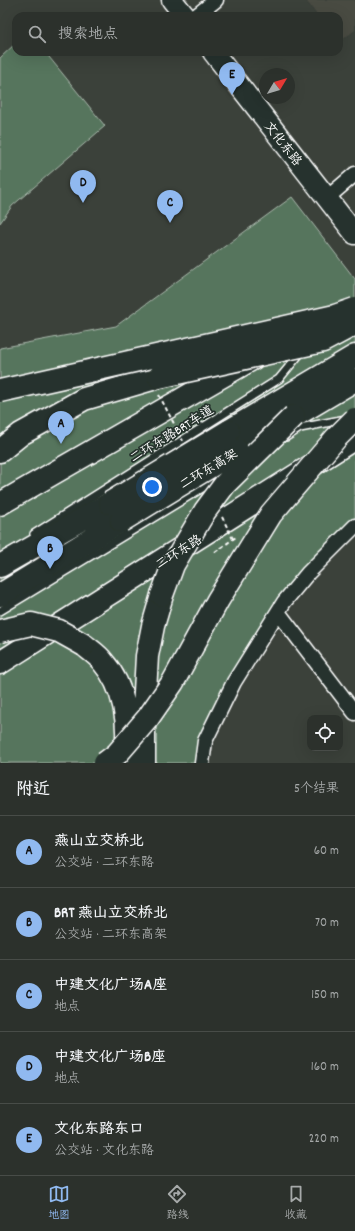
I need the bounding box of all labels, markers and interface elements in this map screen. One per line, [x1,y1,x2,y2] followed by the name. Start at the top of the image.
[12,12,343,56] search box
[26,23,48,45] icon: search
[58,24,118,46] text: 搜索地点
[219,62,245,95] pin: E
[259,68,295,104] north arrow
[259,118,306,171] street label: 文化东路
[70,170,96,203] pin: D
[157,190,183,223] pin: C
[127,402,218,469] street label: 二环东路BRT车道
[48,411,74,444] pin: A
[177,445,242,495] street label: 二环东高架
[142,477,162,497] your location
[152,531,206,575] street label: 二环东路
[37,536,63,569] pin: B
[307,715,343,751] map controls
[307,715,343,751] button: locate
[16,779,50,803] text: 附近
[294,780,339,799] text: 5个结果
[54,831,144,853] text: 燕山立交桥北
[25,842,33,861] text: A
[314,842,339,861] text: 60 m
[54,854,154,873] text: 公交站 · 二环东路
[54,903,168,925] text: BRT 燕山立交桥北
[26,914,32,933] text: B
[315,914,339,933] text: 70 m
[54,926,167,945] text: 公交站 · 二环东高架
[54,975,167,997] text: 中建文化广场A座
[26,986,32,1005] text: C
[311,986,339,1005] text: 150 m
[54,998,80,1017] text: 地点
[54,1047,166,1069] text: 中建文化广场B座
[26,1058,32,1077] text: D
[311,1058,339,1077] text: 160 m
[54,1070,80,1089] text: 地点
[54,1119,144,1141] text: 文化东路东口
[26,1130,32,1149] text: E
[309,1130,339,1149] text: 220 m
[54,1142,154,1161] text: 公交站 · 文化东路
[48,1183,70,1224] tab: 地图
[166,1183,188,1224] tab: 路线
[285,1183,307,1224] tab: 收藏

